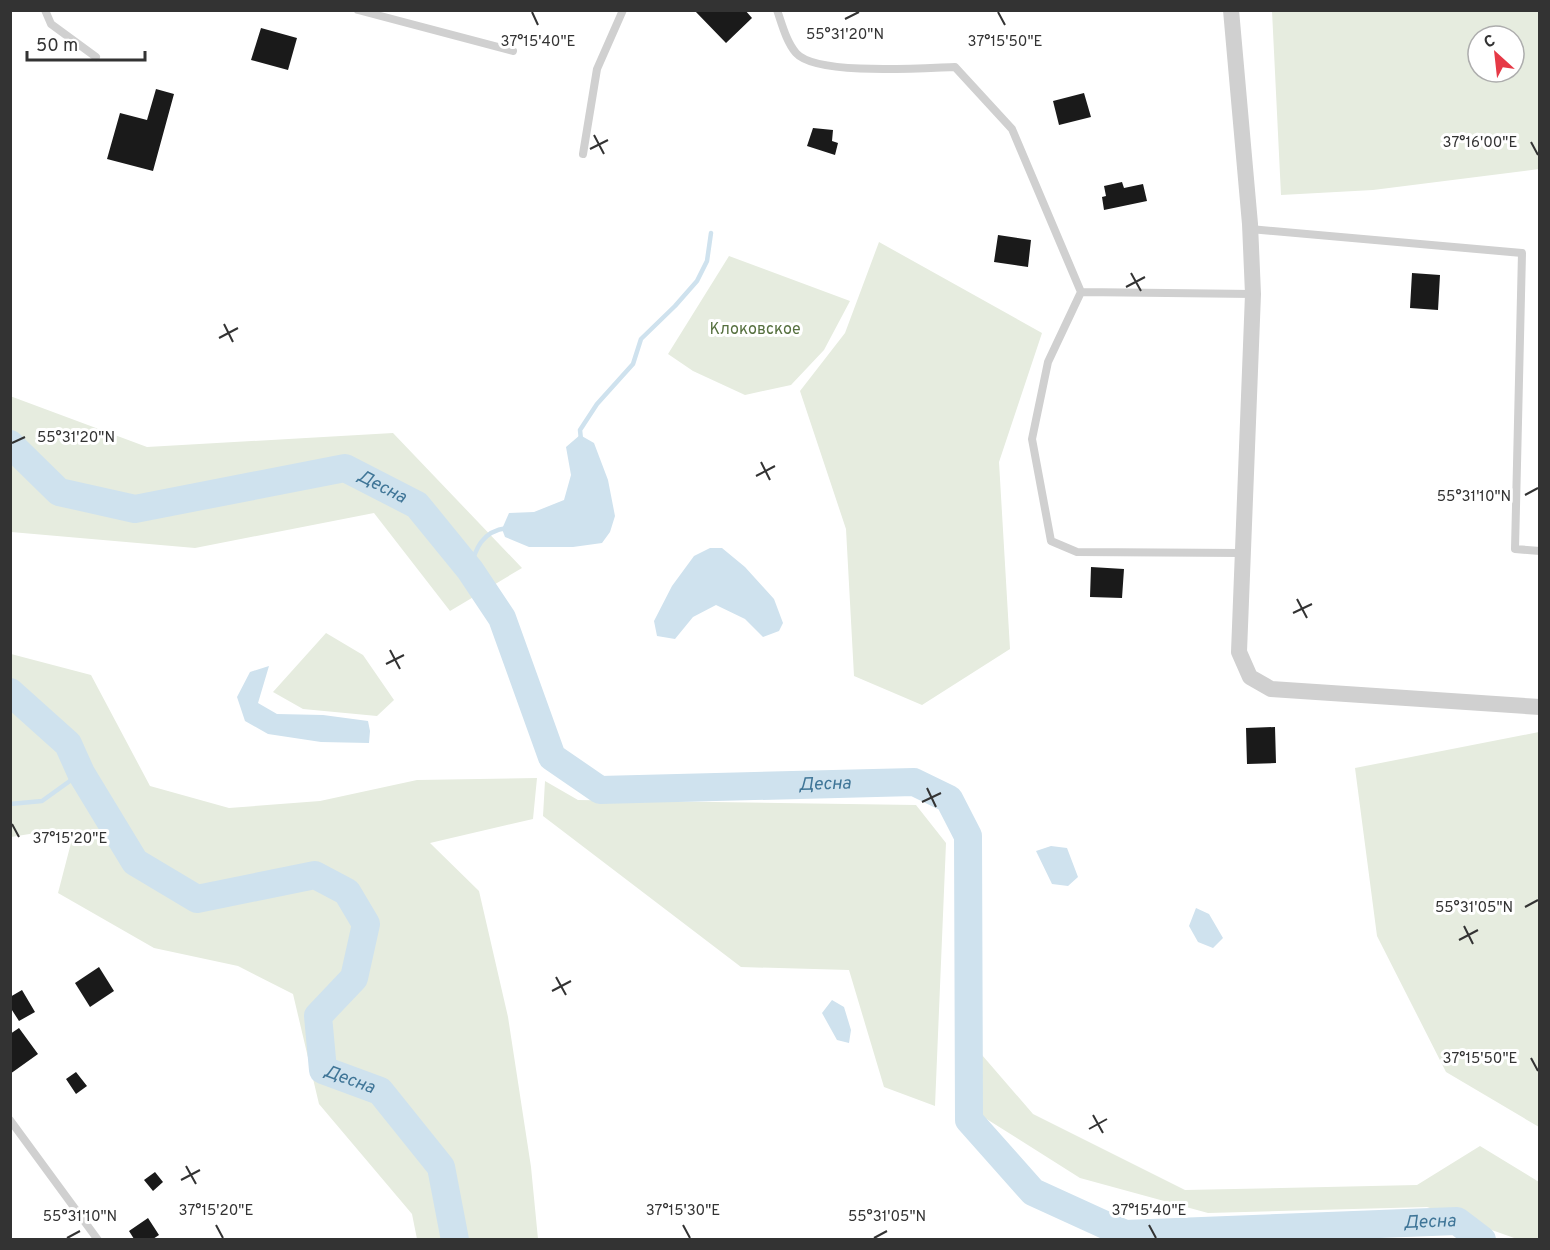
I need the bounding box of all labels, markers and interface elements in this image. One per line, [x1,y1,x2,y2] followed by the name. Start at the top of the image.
[27,24,146,62] scale bar
[1466,24,1526,84] north arrow
[806,26,884,45] text: 55°31'20"N
[1481,31,1499,54] text: С
[501,33,575,52] text: 37°15'40"E
[968,33,1042,52] text: 37°15'50"E
[36,35,78,58] text: 50 m
[1443,134,1517,153] text: 37°16'00"E
[709,320,801,340] park label: Клоковское
[37,429,115,448] text: 55°31'20"N
[354,465,411,509] water label: Десна
[1437,488,1511,507] text: 55°31'10"N
[799,772,852,796] water label: Десна
[33,830,107,849] text: 37°15'20"E
[1435,899,1513,918] text: 55°31'05"N
[1443,1050,1517,1069] text: 37°15'50"E
[321,1060,379,1100] water label: Десна
[179,1202,253,1221] text: 37°15'20"E
[646,1202,720,1221] text: 37°15'30"E
[1112,1202,1186,1221] text: 37°15'40"E
[43,1208,117,1227] text: 55°31'10"N
[848,1208,926,1227] text: 55°31'05"N
[1403,1210,1457,1235] water label: Десна

